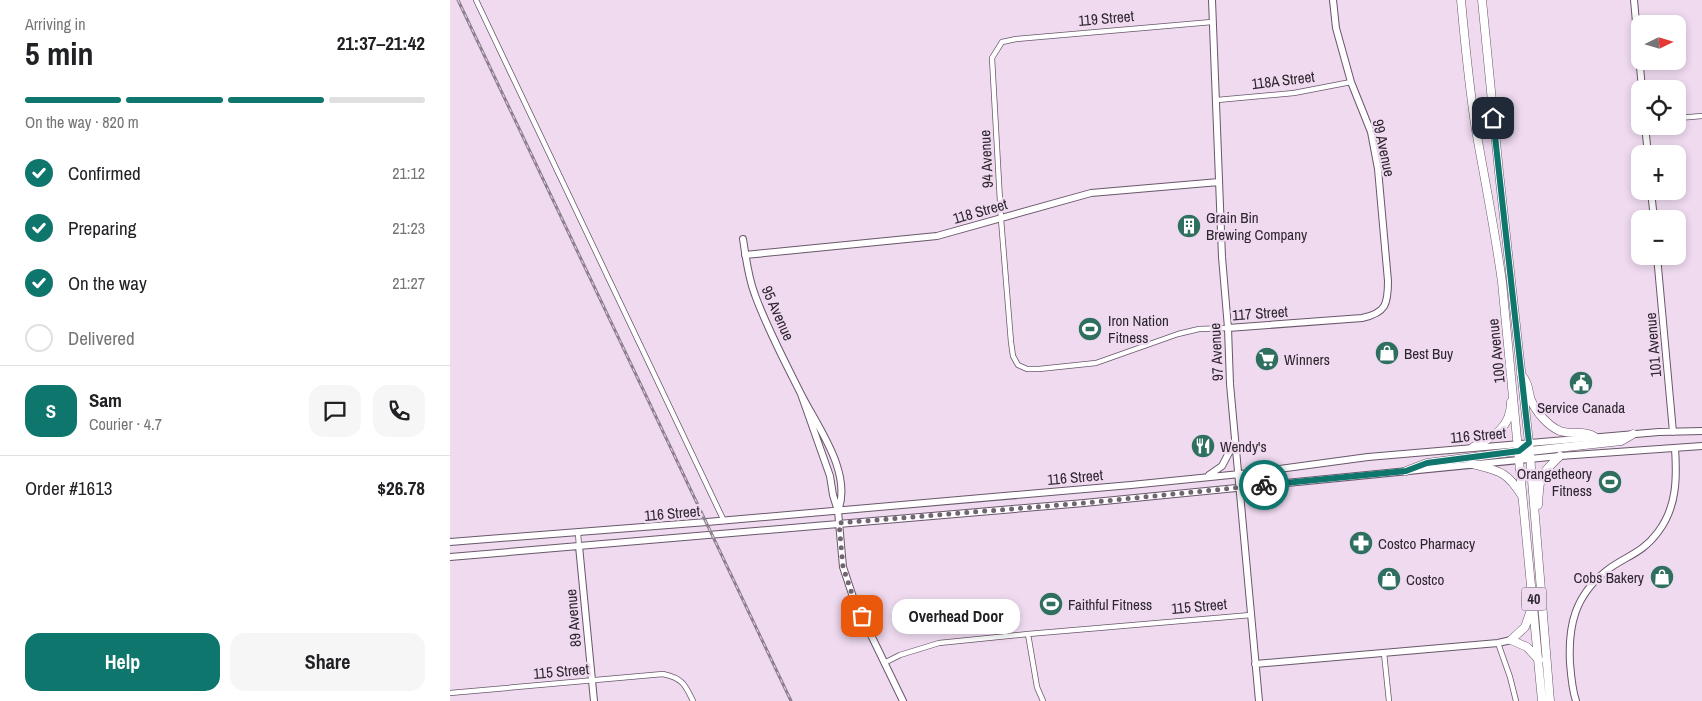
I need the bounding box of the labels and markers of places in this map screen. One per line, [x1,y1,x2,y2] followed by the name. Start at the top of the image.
[1472,97,1514,139] pin
[1206,207,1308,245] place label: Grain Bin Brewing Company
[1176,213,1202,239] building icon: Grain Bin Brewing Company
[1108,310,1169,348] place label: Iron Nation Fitness
[1077,316,1103,342] sports icon: Iron Nation Fitness
[1374,340,1400,366] shop icon: Best Buy
[1404,343,1454,364] place label: Best Buy
[1254,346,1280,372] supermarket icon: Winners
[1284,349,1330,370] place label: Winners
[1568,370,1594,396] public building icon: Service Canada
[1537,397,1625,418] place label: Service Canada
[1190,433,1216,459] restaurant icon: Wendy's
[1220,436,1267,457] place label: Wendy's
[1517,463,1593,501] place label: Orangetheory Fitness
[1597,469,1623,495] sports icon: Orangetheory Fitness
[1348,530,1374,556] pharmacy icon: Costco Pharmacy
[1378,533,1476,554] place label: Costco Pharmacy
[1649,564,1675,590] shop icon: Cobs Bakery
[1376,566,1402,592] shop icon: Costco
[1574,567,1645,588] place label: Cobs Bakery
[1406,569,1444,590] place label: Costco
[1038,591,1064,617] sports icon: Faithful Fitness
[1068,594,1152,615] place label: Faithful Fitness
[841,595,883,637] pin
[892,598,1020,634] callout: Overhead Door

